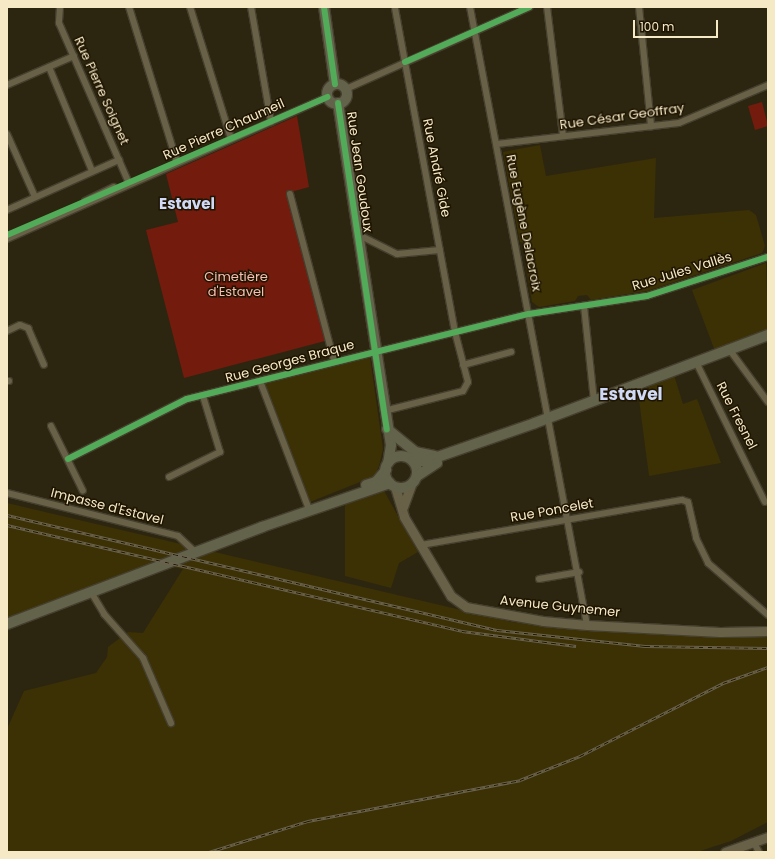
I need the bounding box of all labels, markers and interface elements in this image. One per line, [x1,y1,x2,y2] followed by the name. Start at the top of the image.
[635,12,720,38] scale bar
[640,18,674,35] text: 100 m
[70,34,132,148] street label: Rue Pierre Soignet
[161,96,287,164] street label: Rue Pierre Chaumeil
[559,101,685,133] street label: Rue César Geoffray
[343,111,375,233] street label: Rue Jean Goudoux
[419,117,453,219] street label: Rue André Gide
[502,153,544,293] street label: Rue Eugène Delacroix
[159,195,215,213] district label: Estavel
[630,249,734,295] street label: Rue Jules Vallès
[204,270,268,301] park label: Cimetière d'Estavel
[224,337,356,387] street label: Rue Georges Braque
[712,380,760,452] street label: Rue Fresnel
[599,385,663,405] district label: Estavel
[49,485,165,529] street label: Impasse d'Estavel
[509,496,595,526] street label: Rue Poncelet
[499,593,621,621] street label: Avenue Guynemer

